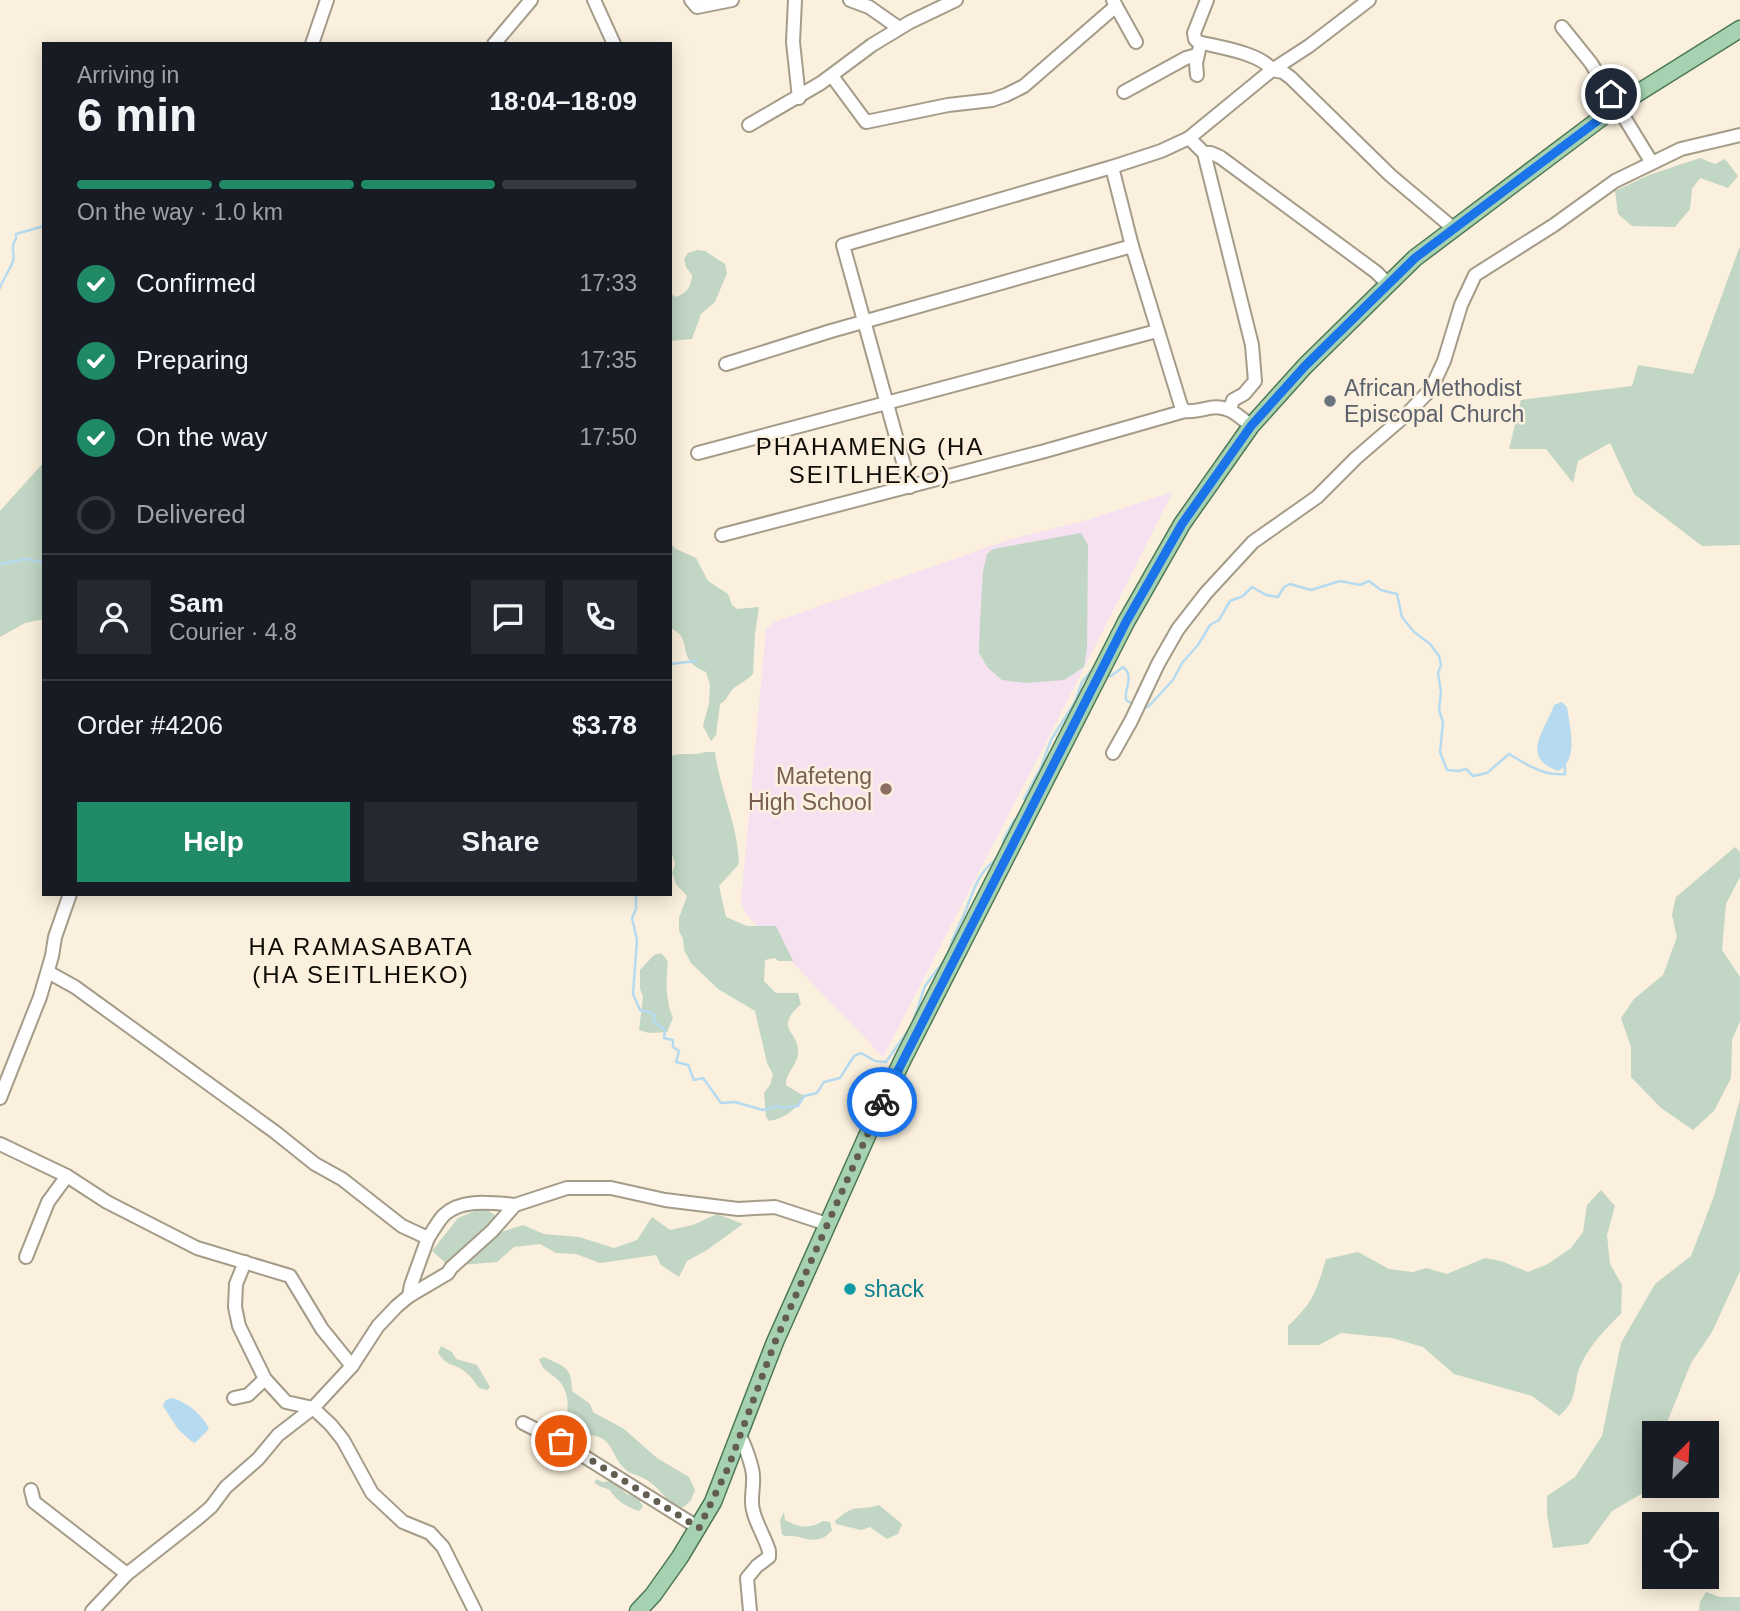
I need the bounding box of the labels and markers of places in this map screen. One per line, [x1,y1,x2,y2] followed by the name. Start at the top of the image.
[1581,64,1641,124] pin
[1344,375,1524,427] place label: African Methodist Episcopal Church
[1322,393,1338,409] marker: African Methodist Episcopal Church
[748,763,872,815] place label: Mafeteng High School
[878,781,894,797] marker: Mafeteng High School
[864,1276,925,1302] place label: shack
[842,1281,858,1297] marker: shack
[531,1411,591,1471] pin

